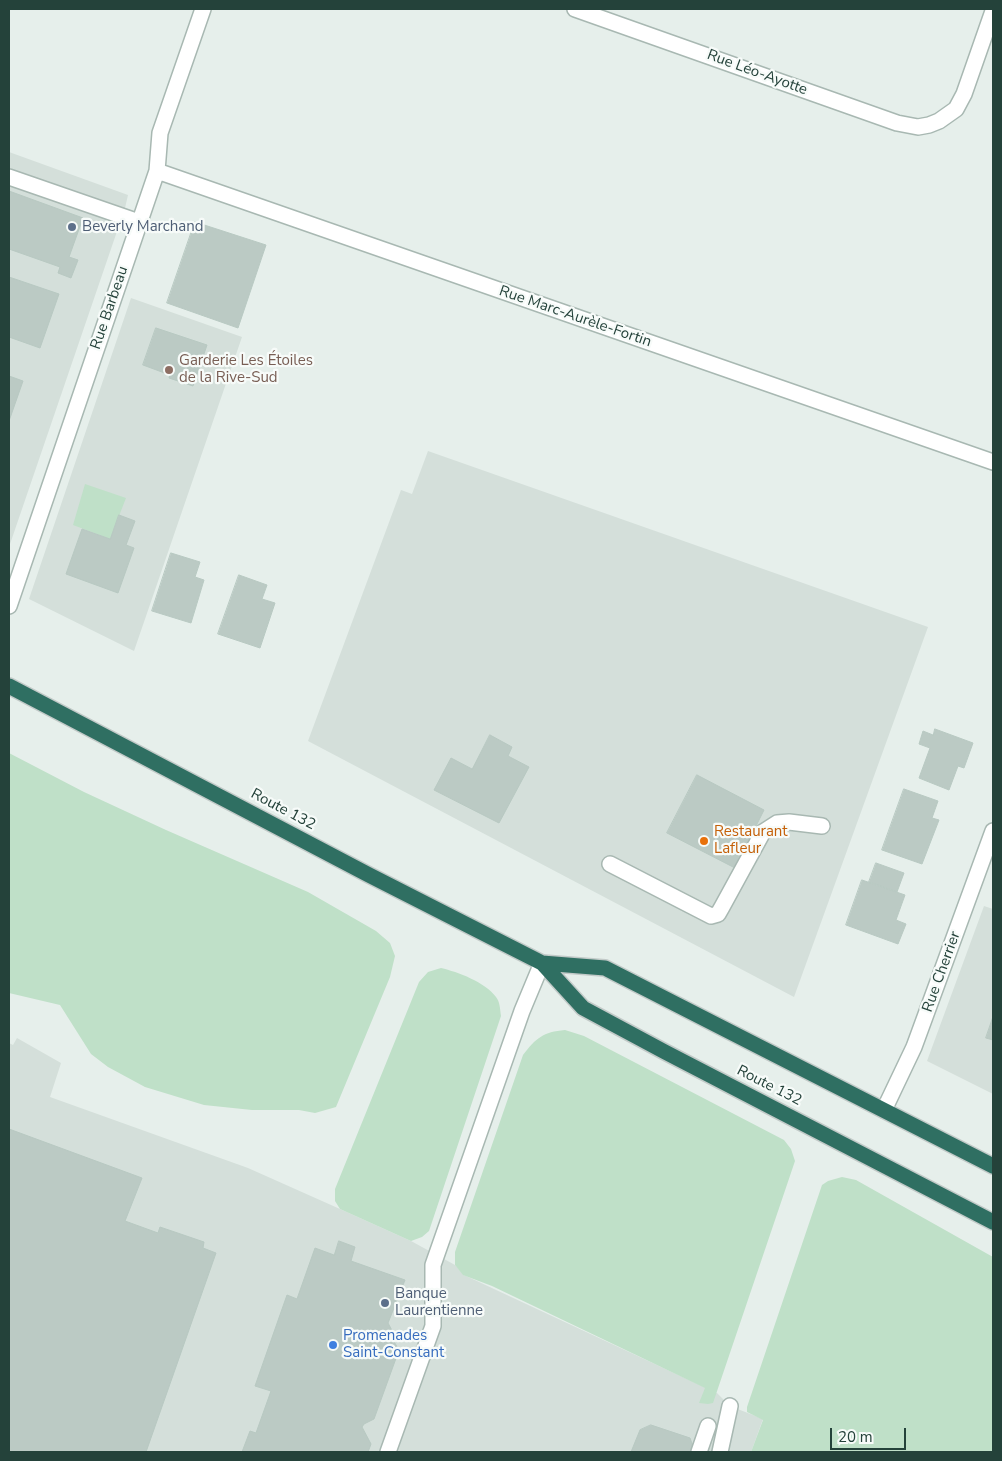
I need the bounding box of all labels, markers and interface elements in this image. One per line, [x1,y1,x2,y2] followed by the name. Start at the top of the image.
[704,46,810,100] street label: Rue Léo-Ayotte
[82,218,204,236] place label: Beverly Marchand
[66,221,78,233] marker: Beverly Marchand
[87,264,133,352] street label: Rue Barbeau
[496,282,654,352] street label: Rue Marc-Aurèle-Fortin
[179,352,313,387] place label: Garderie Les Étoiles de la Rive-Sud
[163,364,175,376] marker: Garderie Les Étoiles de la Rive-Sud
[248,785,318,835] street label: Route 132
[714,823,788,858] place label: Restaurant Lafleur
[698,835,710,847] marker: Restaurant Lafleur
[919,929,965,1015] street label: Rue Cherrier
[733,1062,805,1110] street label: Route 132
[395,1285,483,1320] place label: Banque Laurentienne
[379,1297,391,1309] marker: Banque Laurentienne
[343,1327,444,1362] place label: Promenades Saint-Constant
[327,1339,339,1351] marker: Promenades Saint-Constant
[832,1418,908,1450] scale bar
[838,1427,873,1447] text: 20 m

